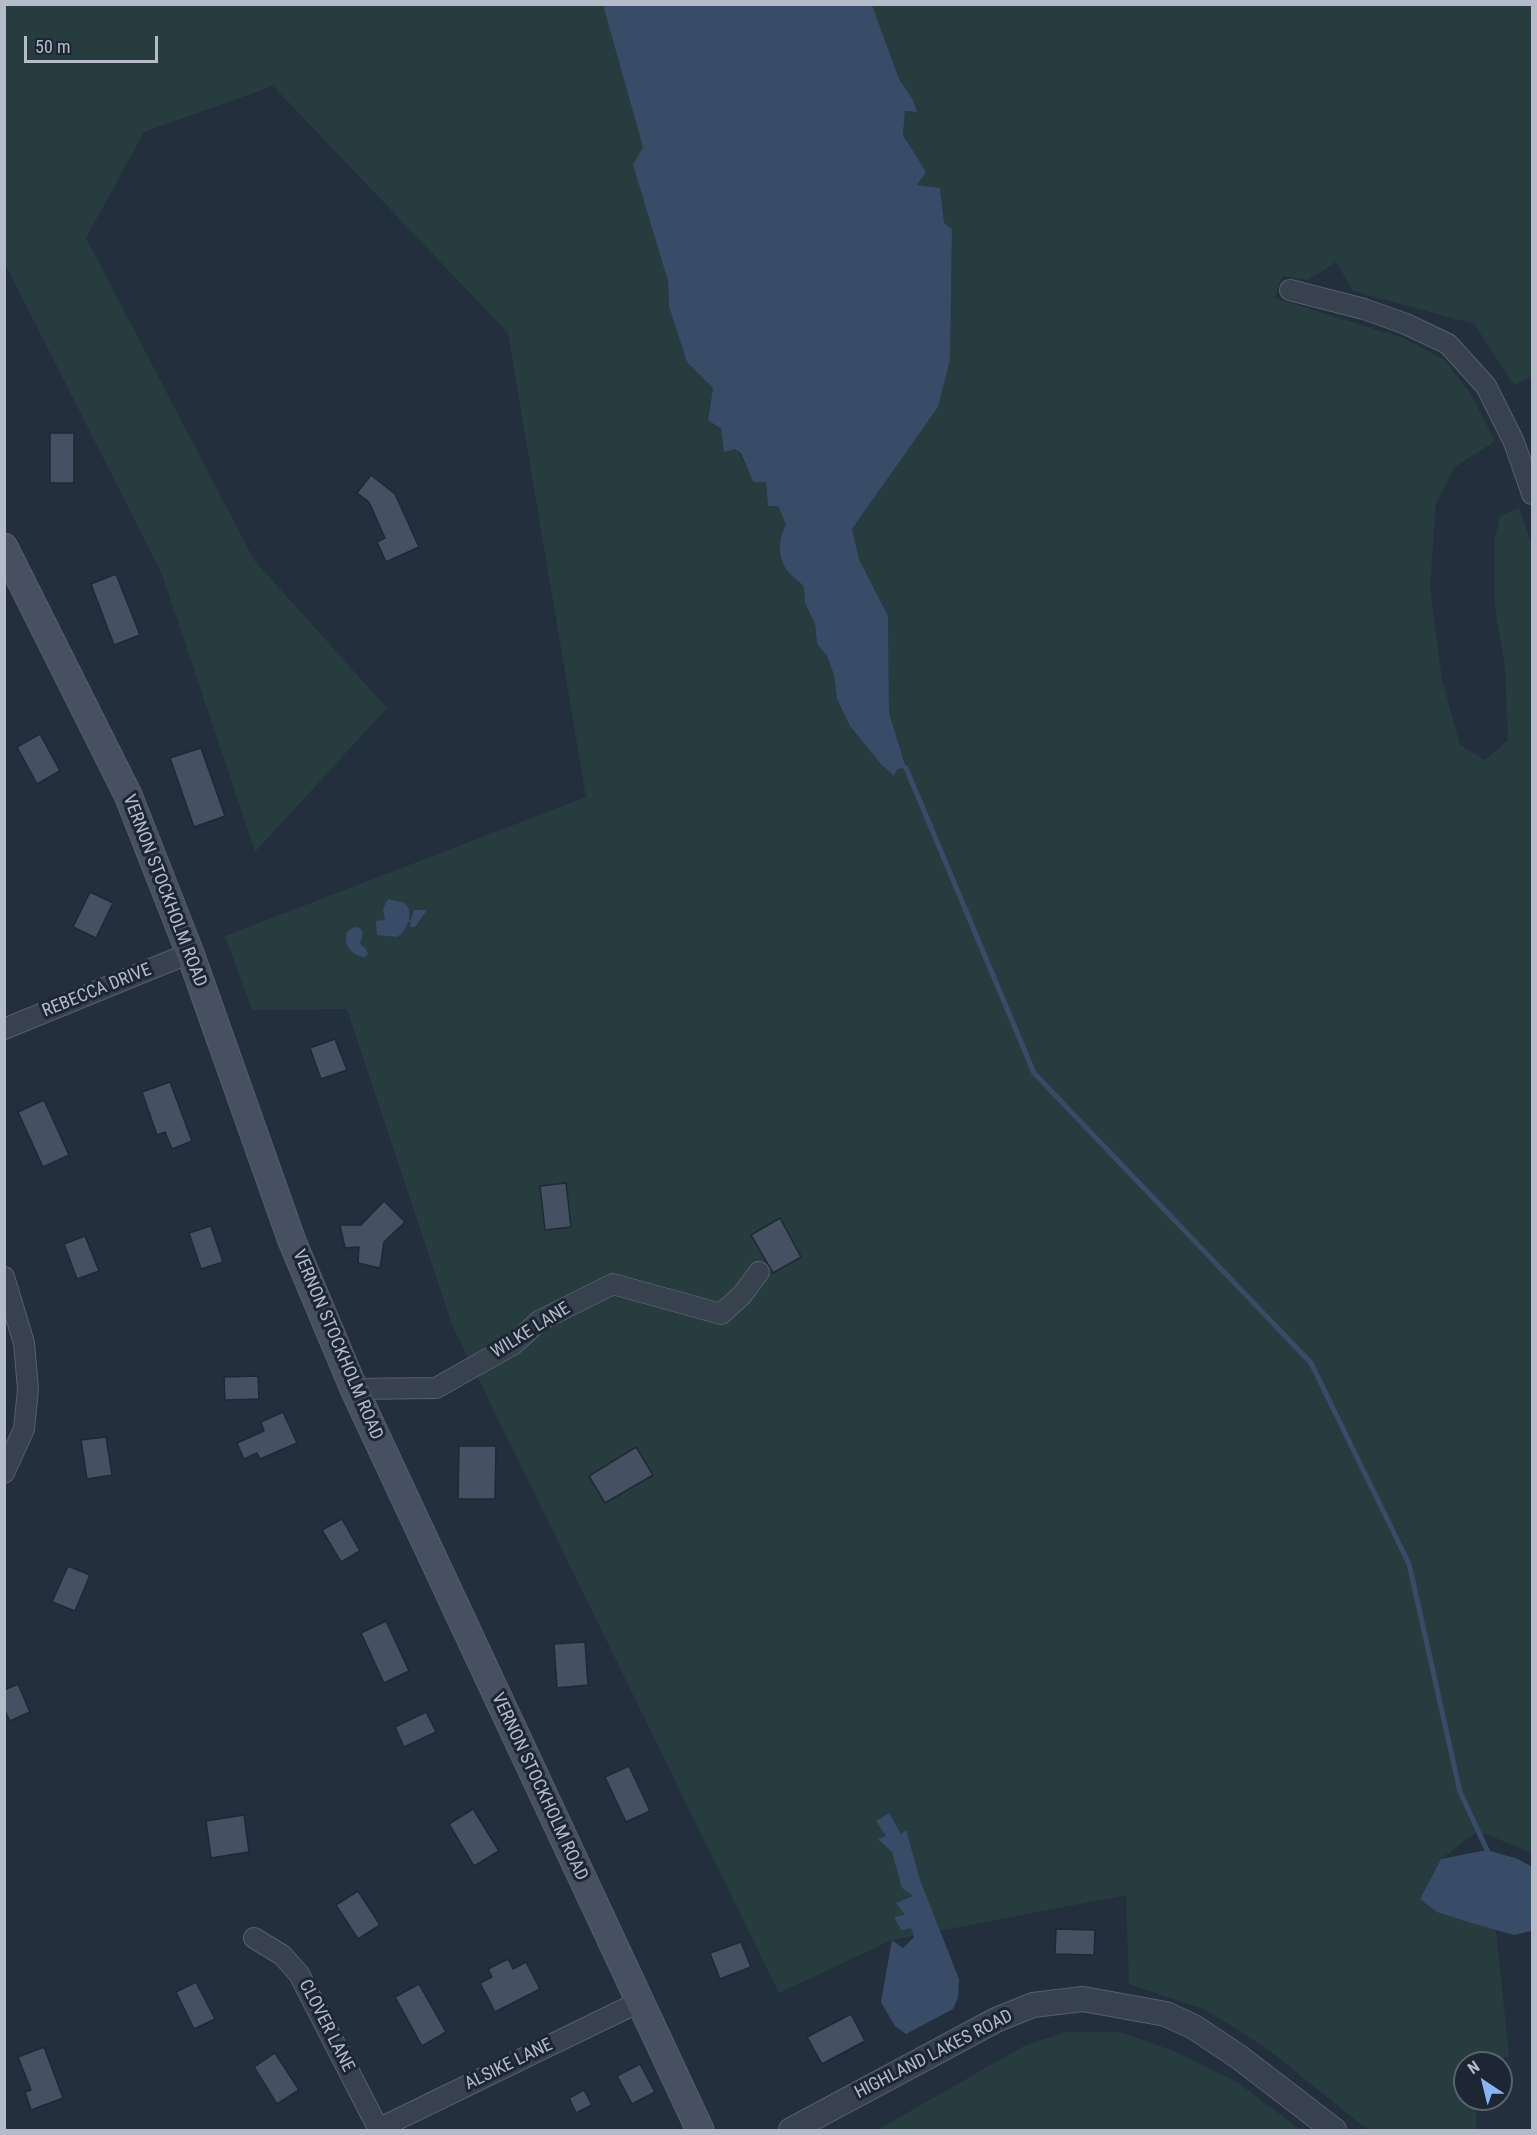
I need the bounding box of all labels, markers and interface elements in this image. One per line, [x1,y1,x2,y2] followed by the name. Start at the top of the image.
[27,24,160,62] scale bar
[35,36,70,57] text: 50 m
[117,792,211,990] street label: VERNON STOCKHOLM ROAD
[39,959,155,1023] street label: REBECCA DRIVE
[287,1247,387,1443] street label: VERNON STOCKHOLM ROAD
[488,1298,574,1364] street label: WILKE LANE
[486,1690,592,1884] street label: VERNON STOCKHOLM ROAD
[294,1976,358,2076] street label: CLOVER LANE
[851,2006,1017,2104] street label: HIGHLAND LAKES ROAD
[462,2034,556,2096] street label: ALSIKE LANE
[1453,2051,1513,2111] north arrow
[1464,2057,1483,2078] text: N

